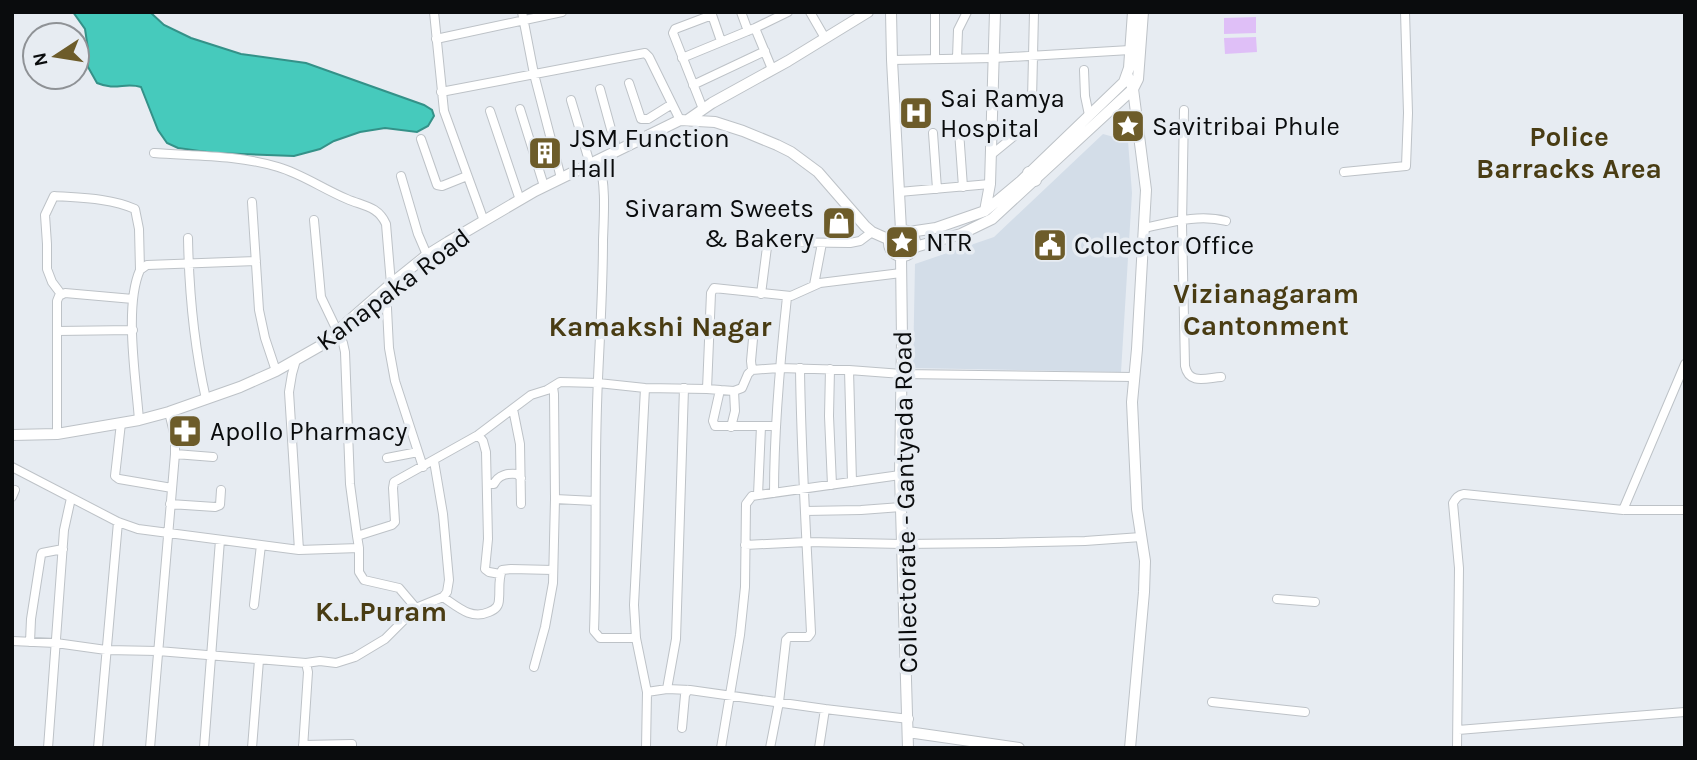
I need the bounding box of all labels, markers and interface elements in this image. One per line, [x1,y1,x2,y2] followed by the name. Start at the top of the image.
[21,21,91,91] north arrow
[28,50,53,68] text: N
[940,83,1065,144] place label: Sai Ramya Hospital
[897,94,935,132] hospital icon: Sai Ramya Hospital
[1109,107,1147,145] place icon: Savitribai Phule
[1152,111,1340,142] place label: Savitribai Phule
[1476,120,1662,185] district label: Police Barracks Area
[570,123,730,184] place label: JSM Function Hall
[526,134,564,172] building icon: JSM Function Hall
[624,193,814,254] place label: Sivaram Sweets & Bakery
[820,204,858,242] shop icon: Sivaram Sweets & Bakery
[310,221,476,357] street label: Kanapaka Road
[883,223,921,261] place icon: NTR
[1031,226,1069,264] public building icon: Collector Office
[926,227,973,258] place label: NTR
[1074,230,1254,261] place label: Collector Office
[1173,277,1359,342] district label: Vizianagaram Cantonment
[549,310,771,343] district label: Kamakshi Nagar
[887,331,924,673] street label: Collectorate - Gantyada Road
[166,412,204,450] pharmacy icon: Apollo Pharmacy
[210,416,407,447] place label: Apollo Pharmacy
[315,595,447,628] district label: K.L.Puram

